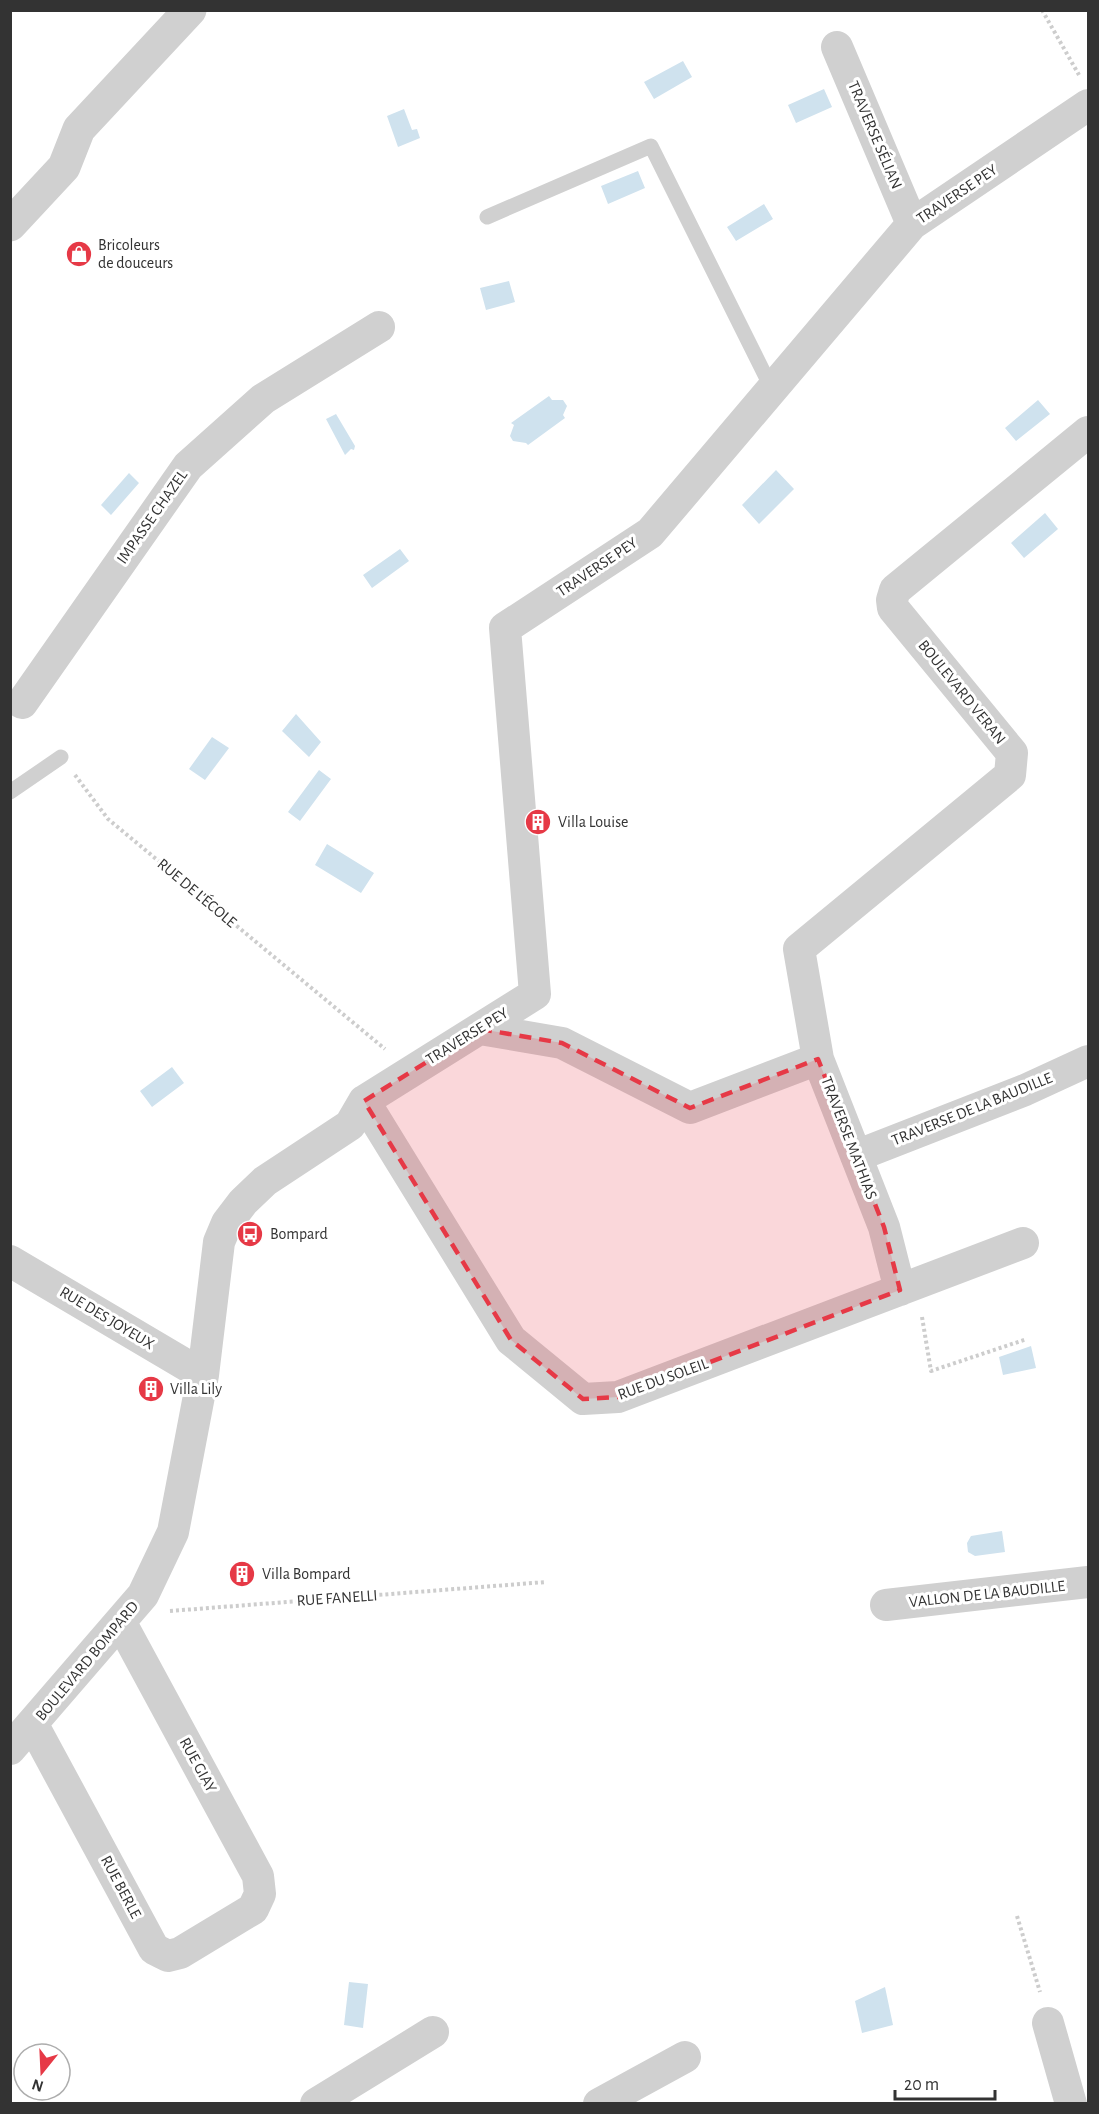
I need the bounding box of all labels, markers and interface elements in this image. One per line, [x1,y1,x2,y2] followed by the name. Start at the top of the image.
[845,78,907,191] street label: TRAVERSE SÉLIAN
[914,161,1001,227] street label: TRAVERSE PEY
[98,237,173,271] place label: Bricoleurs de douceurs
[64,239,94,269] shop icon: Bricoleurs de douceurs
[114,467,190,567] street label: IMPASSE CHAZEL
[554,534,641,600] street label: TRAVERSE PEY
[915,637,1009,747] street label: BOULEVARD VERAN
[523,807,553,837] building icon: Villa Louise
[558,814,628,830] place label: Villa Louise
[154,854,241,931] street label: RUE DE L'ÉCOLE
[423,1004,511,1068] street label: TRAVERSE PEY
[889,1069,1055,1149] street label: TRAVERSE DE LA BAUDILLE
[818,1074,880,1202] street label: TRAVERSE MATHIAS
[235,1219,265,1249] bus stop icon: Bompard
[270,1226,328,1242] place label: Bompard
[57,1284,157,1353] street label: RUE DES JOYEUX
[616,1355,711,1403] street label: RUE DU SOLEIL
[136,1374,166,1404] building icon: Villa Lily
[170,1381,222,1398] place label: Villa Lily
[227,1559,257,1589] building icon: Villa Bompard
[262,1566,351,1582] place label: Villa Bompard
[908,1578,1066,1610] street label: VALLON DE LA BAUDILLE
[296,1587,378,1609] street label: RUE FANELLI
[33,1598,141,1724] street label: BOULEVARD BOMPARD
[177,1735,220,1795] street label: RUE GIAY
[98,1853,144,1921] street label: RUE BERLE
[12,2042,72,2102] north arrow
[895,2063,996,2101] scale bar
[30,2076,45,2095] text: N
[904,2076,939,2094] text: 20 m

